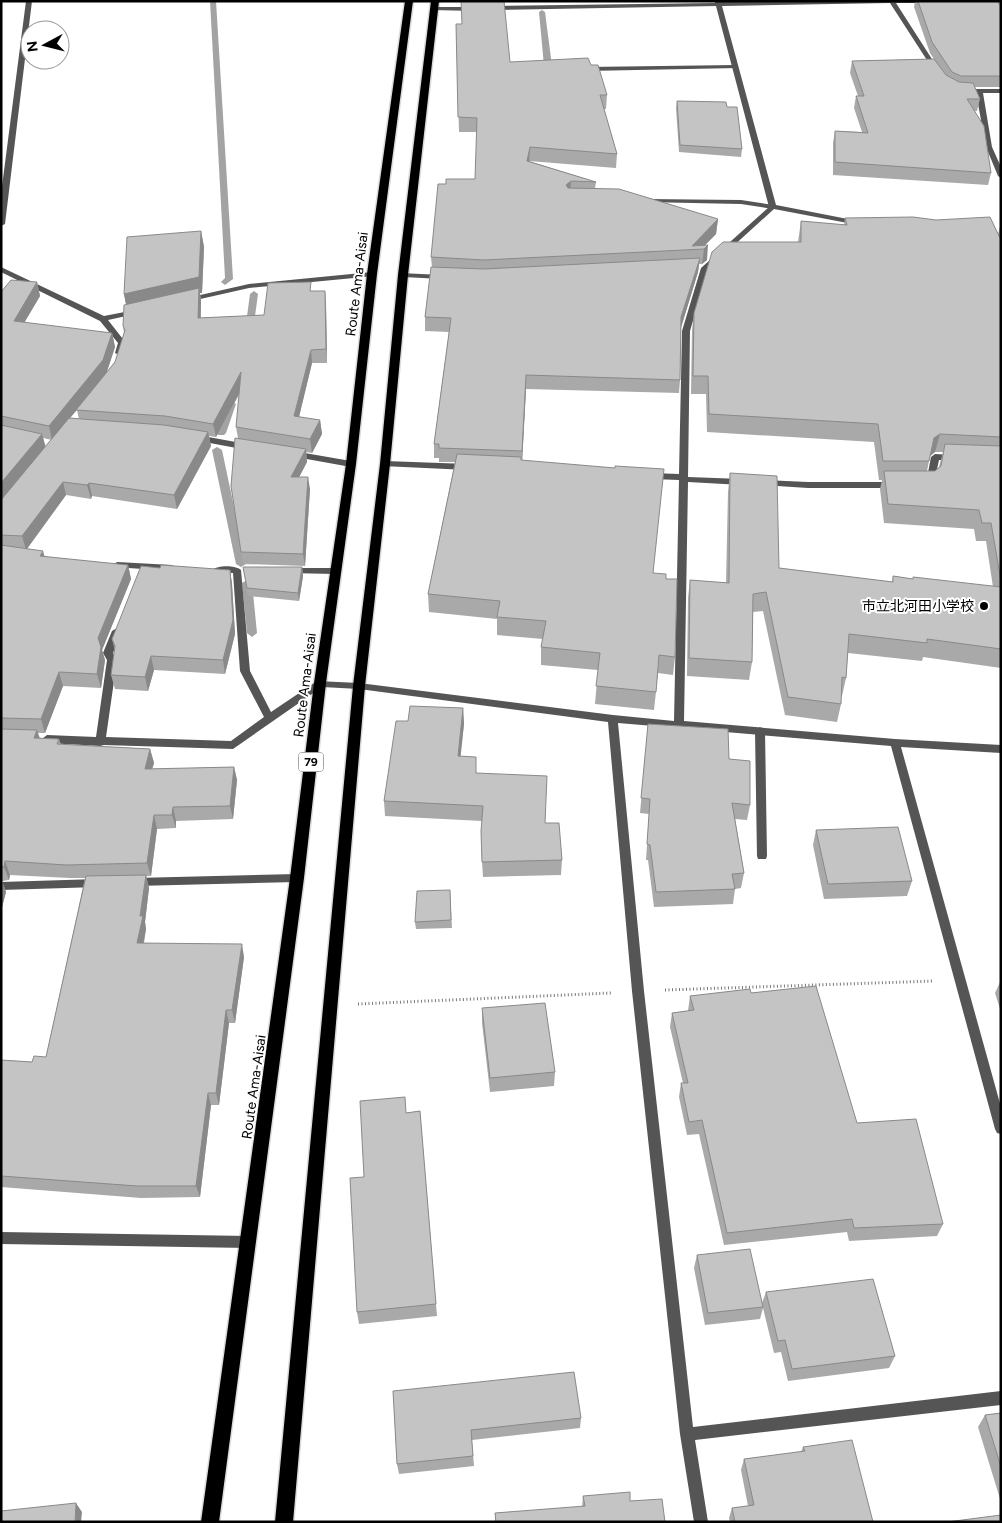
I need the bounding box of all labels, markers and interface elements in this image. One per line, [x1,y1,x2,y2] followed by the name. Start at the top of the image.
[20,20,70,70] north arrow
[23,40,42,53] text: N
[342,231,372,337] street label: Route Ama-Aisai
[862,598,974,615] place label: 市立北河田小学校
[978,600,990,612] marker: 市立北河田小学校
[290,632,320,738] street label: Route Ama-Aisai
[298,752,324,772] road number: 79
[238,1034,270,1140] street label: Route Ama-Aisai

